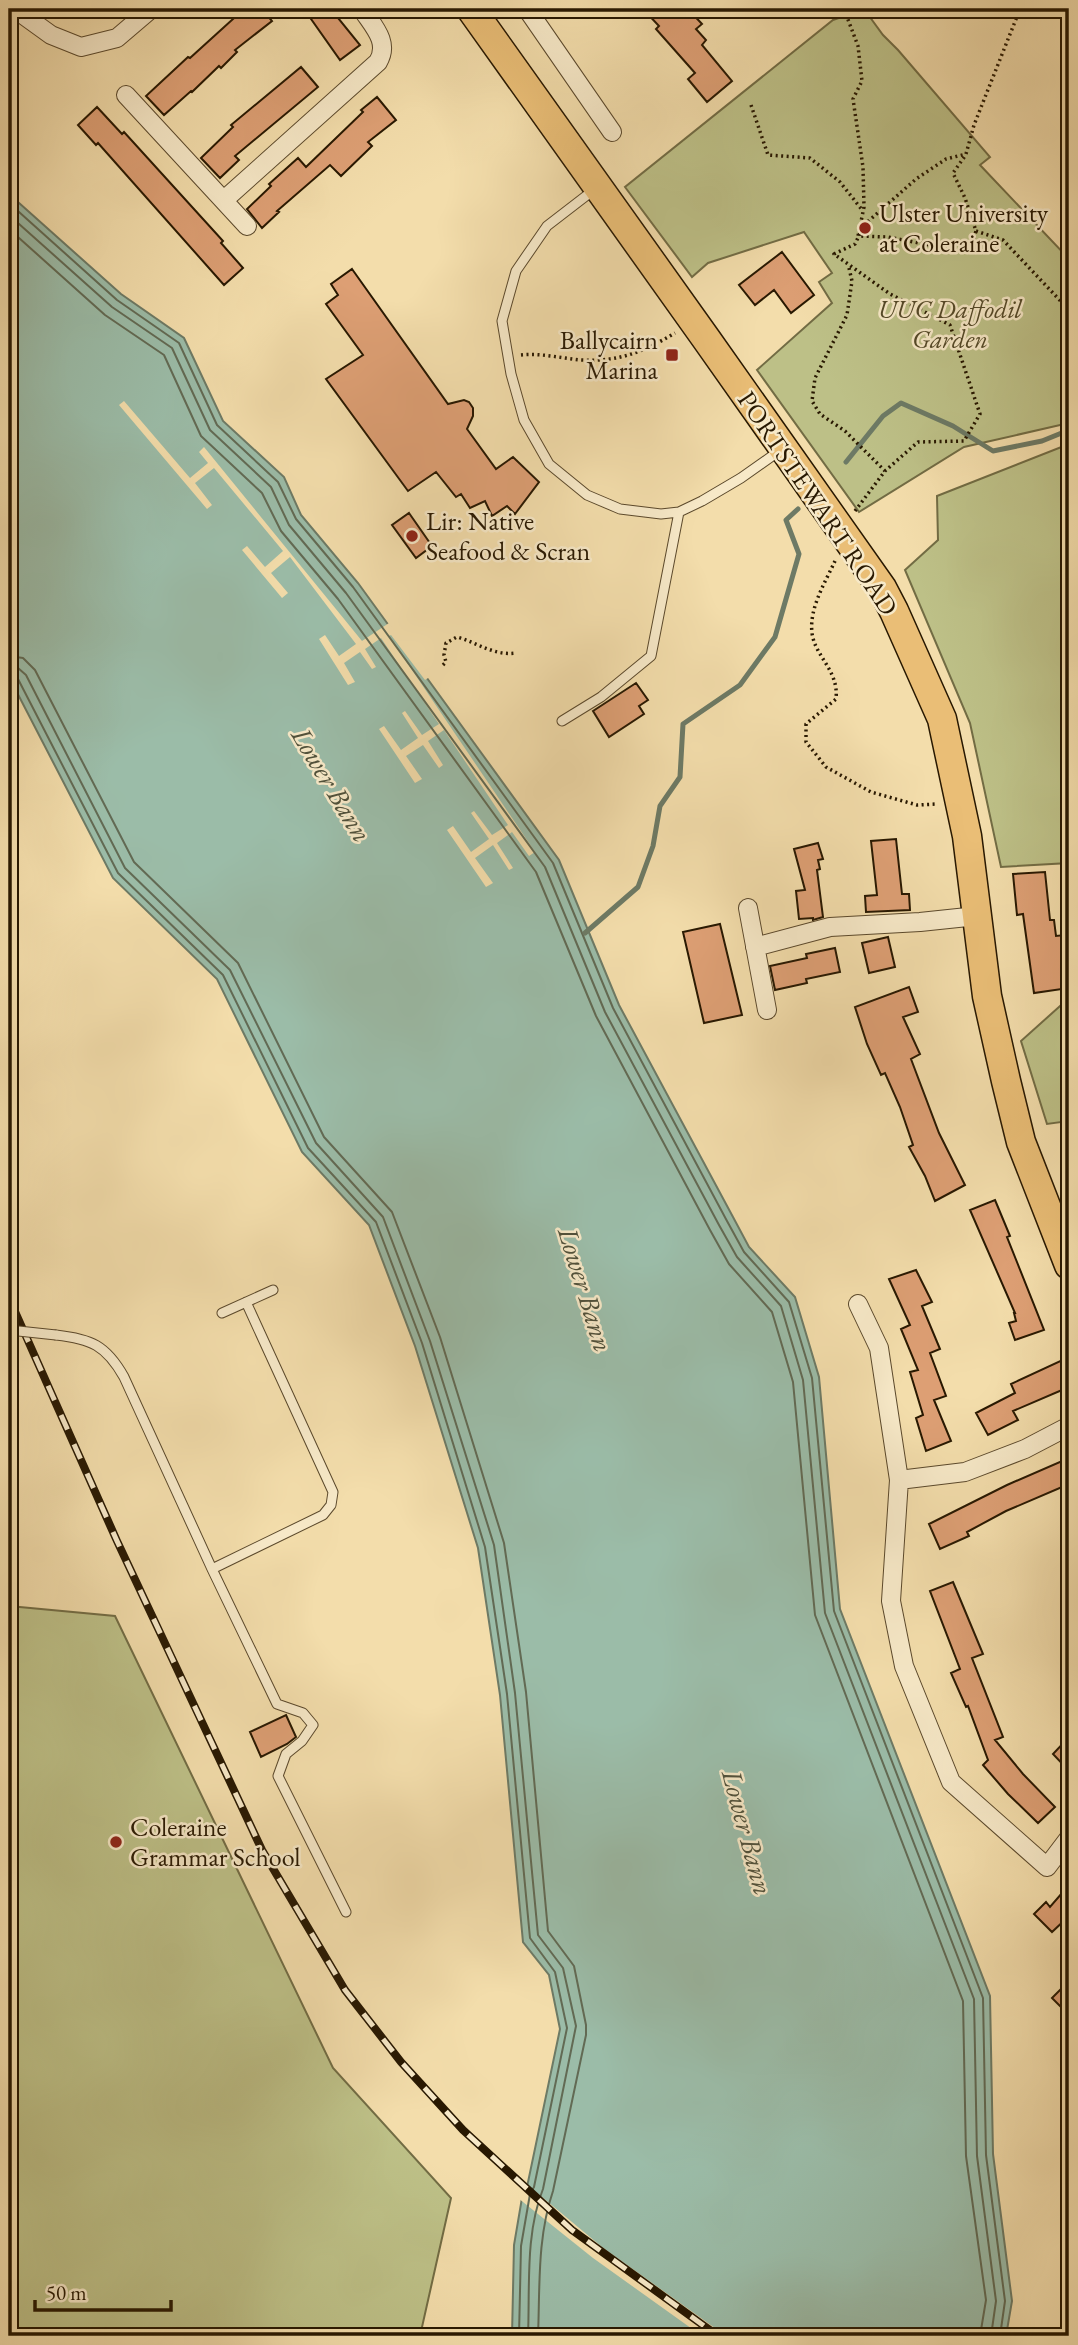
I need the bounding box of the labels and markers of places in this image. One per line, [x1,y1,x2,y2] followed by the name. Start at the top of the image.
[879,196,1049,260] place label: Ulster University at Coleraine
[857,220,873,236] marker: Ulster University at Coleraine
[560,323,659,387] place label: Ballycairn Marina
[664,347,680,363] marker: Ballycairn Marina
[426,504,591,568] place label: Lir: Native Seafood & Scran
[404,528,420,544] marker: Lir: Native Seafood & Scran
[130,1810,300,1874] place label: Coleraine Grammar School
[108,1834,124,1850] marker: Coleraine Grammar School

